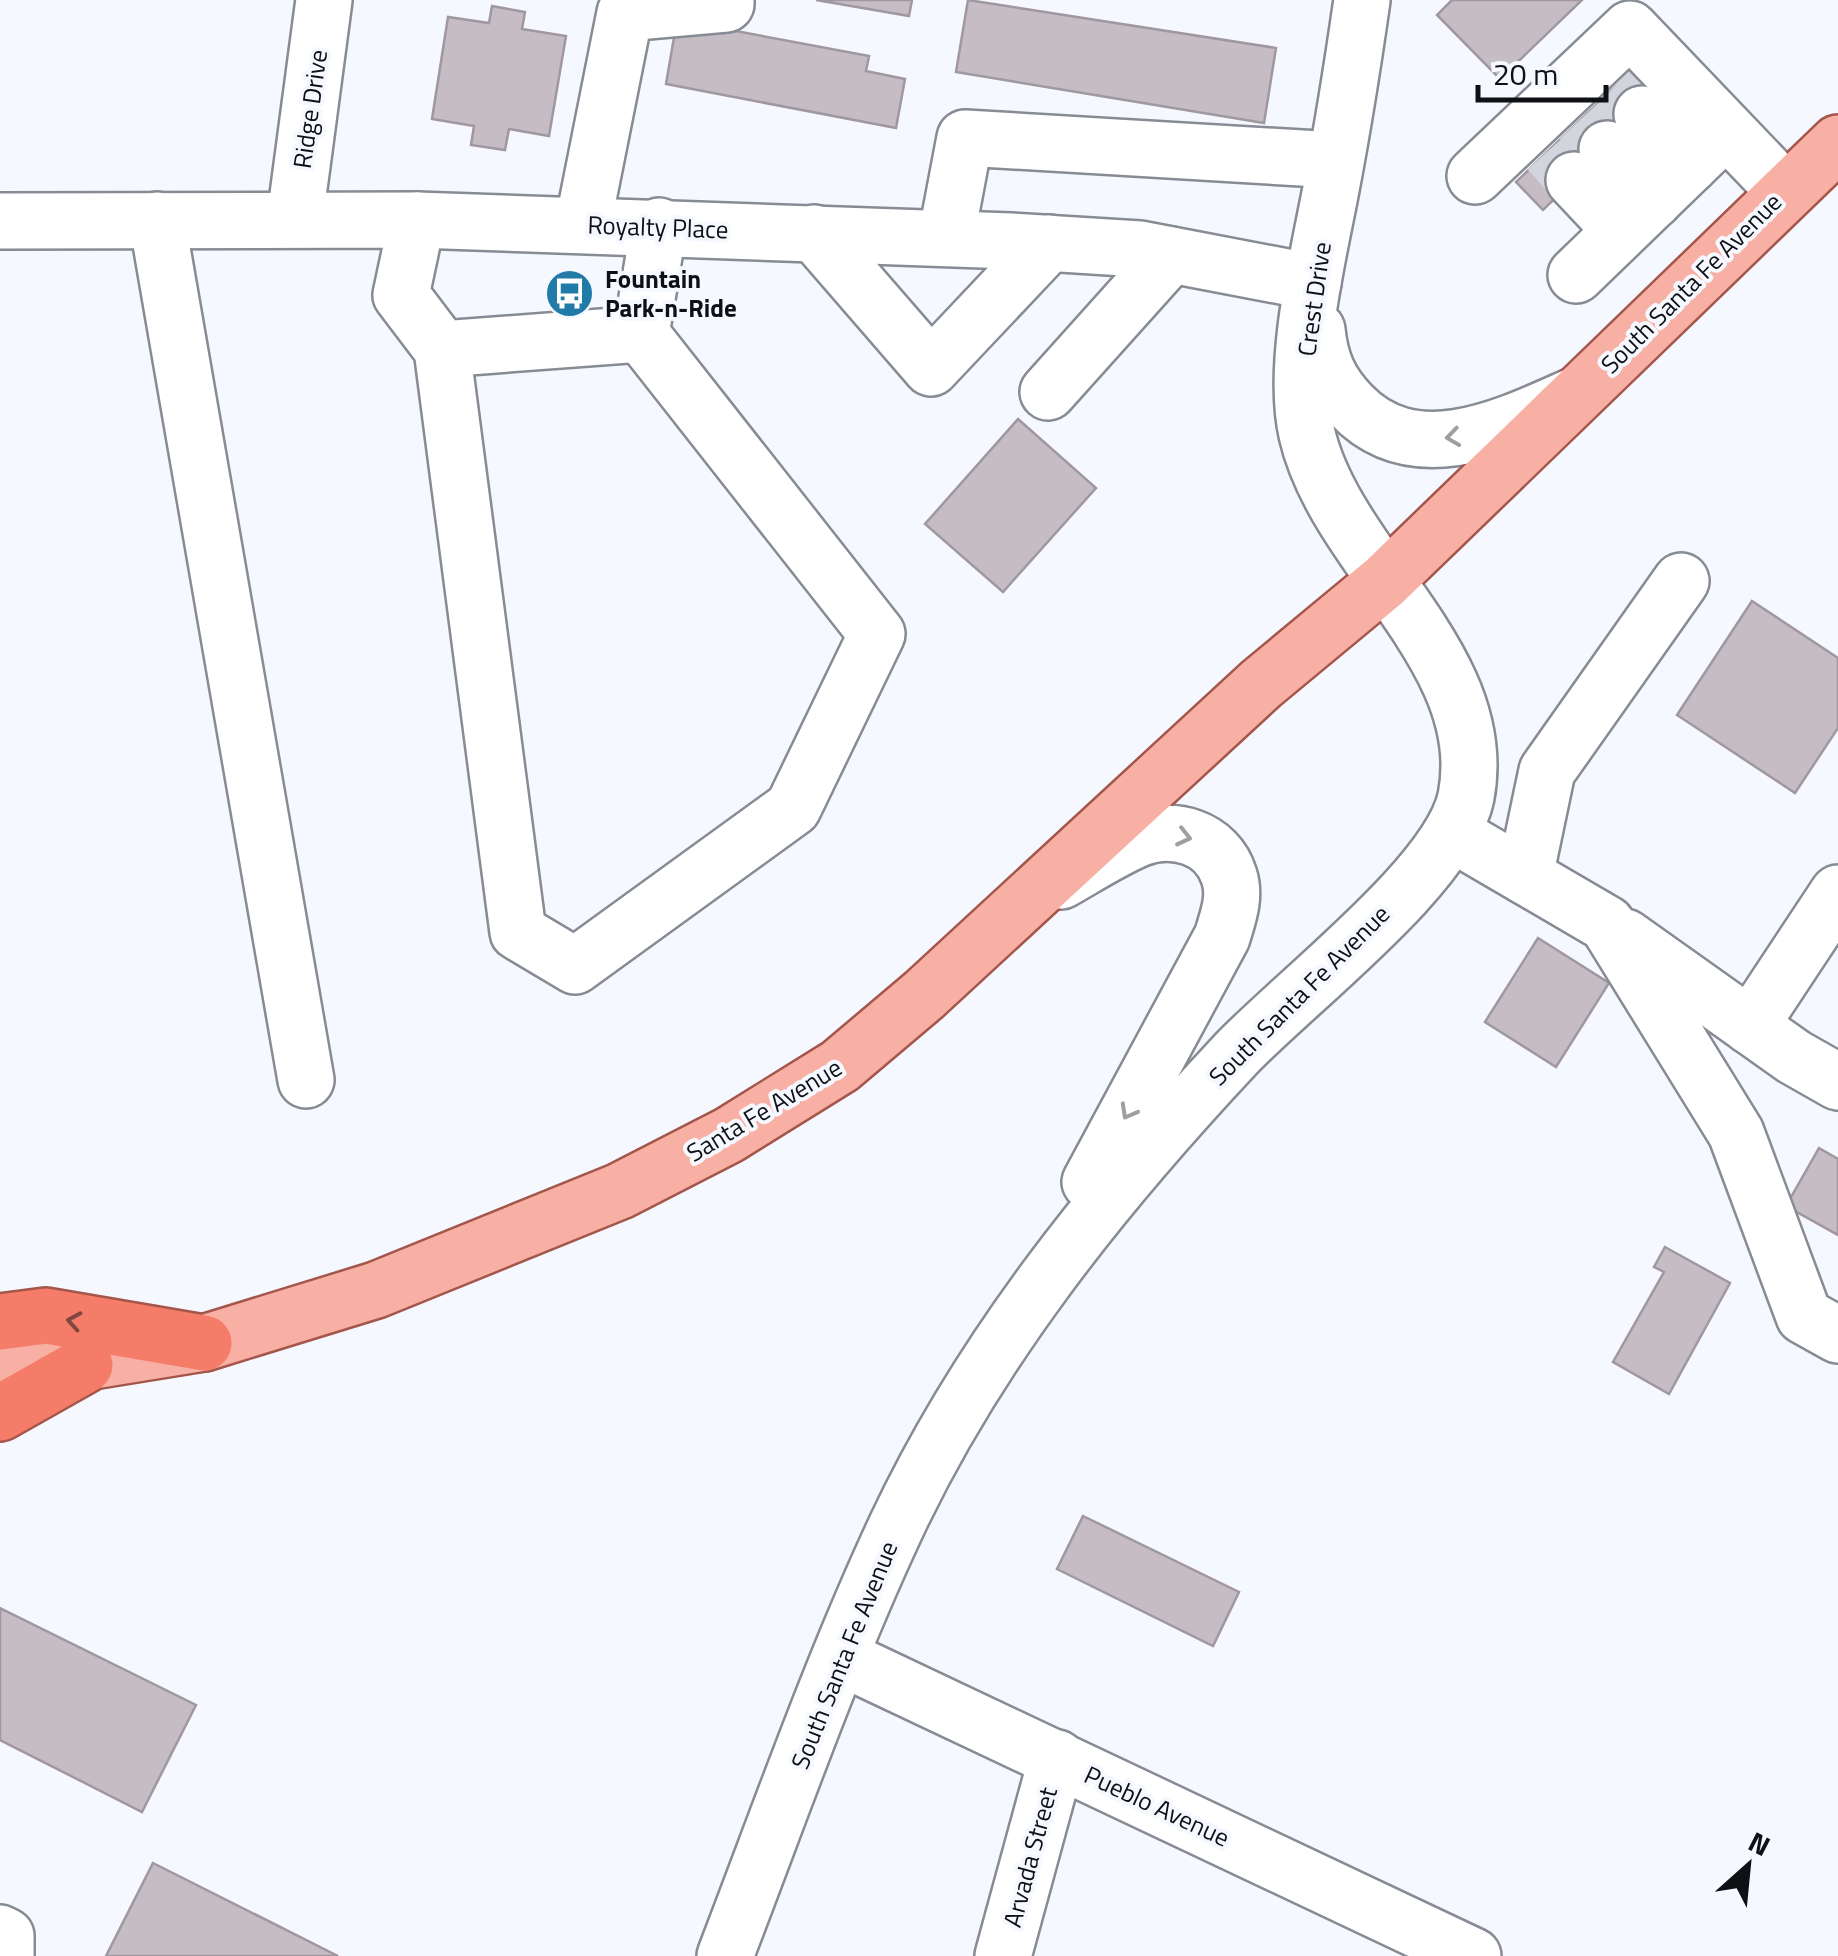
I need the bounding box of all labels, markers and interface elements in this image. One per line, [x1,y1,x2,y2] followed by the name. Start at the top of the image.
[1478,40,1606,102] scale bar
[283,47,337,171] street label: Ridge Drive
[1493,51,1558,97] text: 20 m
[1592,184,1790,382] street label: South Santa Fe Avenue
[587,206,729,248] street label: Royalty Place
[1287,239,1341,359] street label: Crest Drive
[605,260,737,327] place label: Fountain Park-n-Ride
[544,267,596,319] bus stop icon: Fountain Park-n-Ride
[1445,426,1462,447] one-way arrow
[1175,825,1192,846] one-way arrow
[1200,896,1398,1094] street label: South Santa Fe Avenue
[679,1049,849,1171] street label: Santa Fe Avenue
[1121,1101,1141,1119] one-way arrow
[65,1311,82,1332] one-way arrow
[781,1535,907,1775] street label: South Santa Fe Avenue
[1078,1756,1236,1856] street label: Pueblo Avenue
[993,1783,1067,1931] street label: Arvada Street
[1698,1816,1798,1916] north arrow
[1741,1820,1778,1867] text: N

